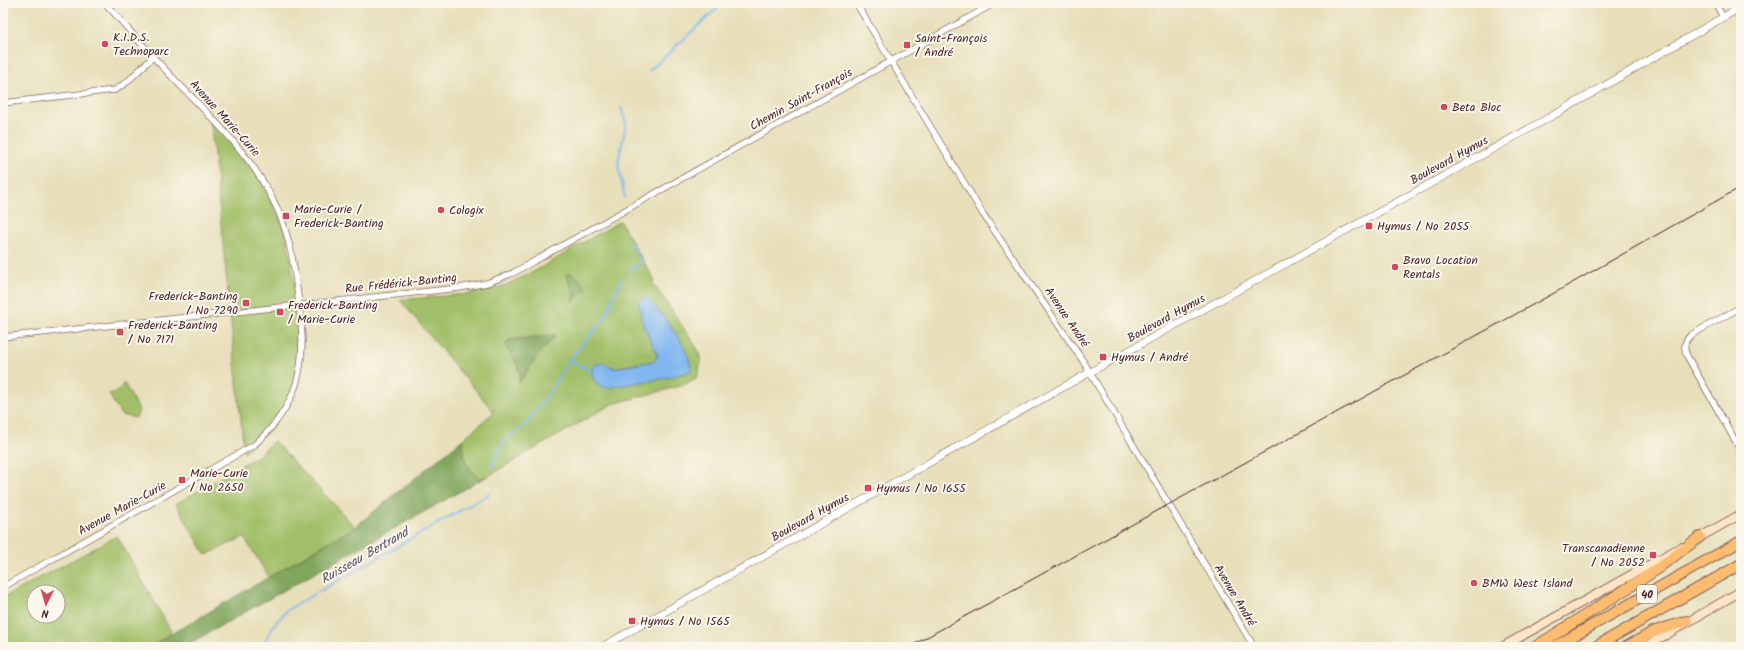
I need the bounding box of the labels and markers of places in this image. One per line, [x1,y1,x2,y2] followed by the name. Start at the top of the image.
[113,28,169,61] place label: K.I.D.S. Technoparc
[915,29,987,62] place label: Saint-François / André
[100,39,110,49] marker: K.I.D.S. Technoparc
[902,40,912,50] marker: Saint-François / André
[1452,98,1502,117] place label: Beta Bloc
[1439,102,1449,112] marker: Beta Bloc
[294,200,384,233] place label: Marie-Curie / Frederick-Banting
[449,201,485,220] place label: Cologix
[436,205,446,215] marker: Cologix
[281,211,291,221] marker: Marie-Curie / Frederick-Banting
[1377,217,1471,236] place label: Hymus / No 2055
[1364,221,1374,231] marker: Hymus / No 2055
[1403,251,1478,284] place label: Bravo Location Rentals
[1390,262,1400,272] marker: Bravo Location Rentals
[148,287,238,320] place label: Frederick-Banting / No 7290
[288,296,378,329] place label: Frederick-Banting / Marie-Curie
[241,298,251,308] marker: Frederick-Banting / No 7290
[275,307,285,317] marker: Frederick-Banting / Marie-Curie
[128,316,218,349] place label: Frederick-Banting / No 7171
[115,327,125,337] marker: Frederick-Banting / No 7171
[1111,348,1189,367] place label: Hymus / André
[1098,352,1108,362] marker: Hymus / André
[190,464,249,497] place label: Marie-Curie / No 2650
[177,475,187,485] marker: Marie-Curie / No 2650
[876,479,967,498] place label: Hymus / No 1655
[863,483,873,493] marker: Hymus / No 1655
[1562,539,1646,572] place label: Transcanadienne / No 2052
[1648,550,1658,560] marker: Transcanadienne / No 2052
[1482,574,1573,593] place label: BMW West Island
[1469,578,1479,588] marker: BMW West Island
[640,612,731,631] place label: Hymus / No 1565
[627,616,637,626] marker: Hymus / No 1565

